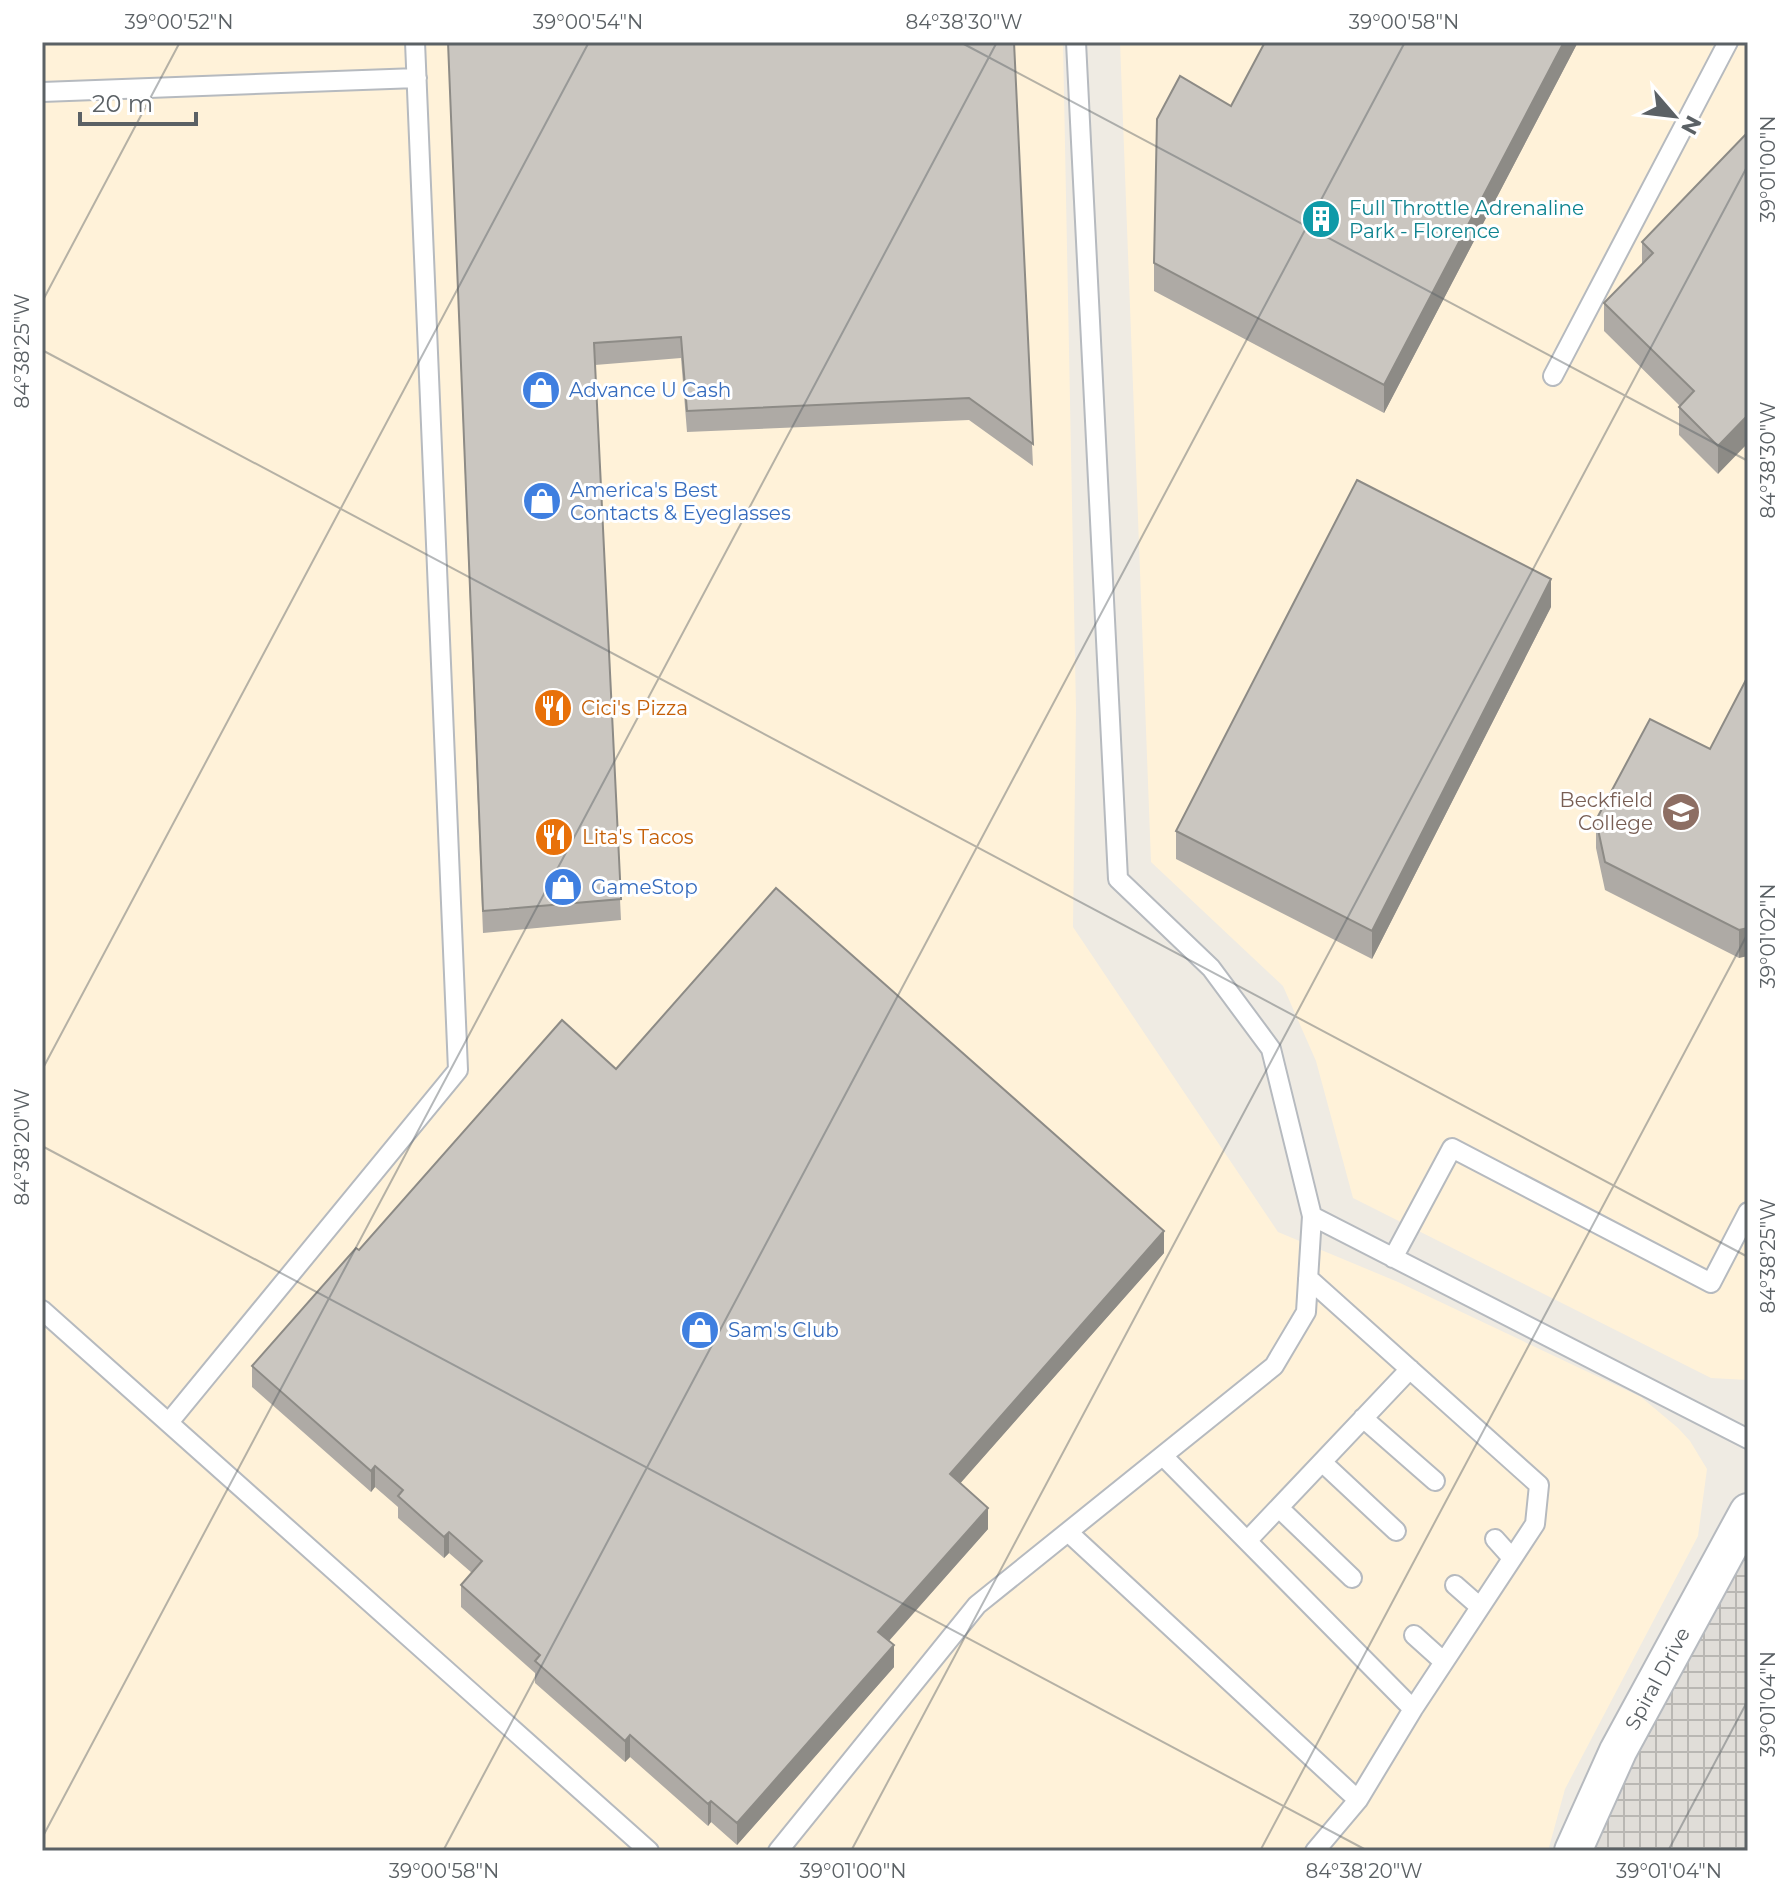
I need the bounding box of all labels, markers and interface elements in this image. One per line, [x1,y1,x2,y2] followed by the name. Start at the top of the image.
[124,10,234,34] text: 39°00'52"N
[533,10,643,34] text: 39°00'54"N
[906,10,1022,34] text: 84°38'30"W
[1349,10,1459,34] text: 39°00'58"N
[80,76,196,126] scale bar
[1634,76,1714,156] north arrow
[92,89,153,118] text: 20 m
[1675,111,1707,139] text: N
[1756,116,1780,222] text: 39°01'00"N
[1349,196,1584,243] place label: Full Throttle Adrenaline Park - Florence
[1300,198,1342,240] building icon: Full Throttle Adrenaline Park - Florence
[10,293,34,409] text: 84°38'25"W
[520,369,562,411] shop icon: Advance U Cash
[569,378,731,402] place label: Advance U Cash
[1756,402,1780,518] text: 84°38'30"W
[570,478,791,525] place label: America's Best Contacts & Eyeglasses
[521,480,563,522] shop icon: America's Best Contacts & Eyeglasses
[532,687,574,729] restaurant icon: Cici's Pizza
[581,696,688,720] place label: Cici's Pizza
[1560,788,1653,835] place label: Beckfield College
[1660,791,1702,833] school or university icon: Beckfield College
[533,816,575,858] restaurant icon: Lita's Tacos
[582,825,694,849] place label: Lita's Tacos
[542,866,584,908] shop icon: GameStop
[591,875,698,899] place label: GameStop
[1756,884,1780,988] text: 39°01'02"N
[10,1088,34,1206] text: 84°38'20"W
[1756,1198,1780,1314] text: 84°38'25"W
[679,1309,721,1351] shop icon: Sam's Club
[728,1318,839,1342] place label: Sam's Club
[1620,1623,1695,1734] street label: Spiral Drive
[1756,1651,1780,1757] text: 39°01'04"N
[389,1859,499,1883] text: 39°00'58"N
[800,1859,906,1883] text: 39°01'00"N
[1305,1859,1423,1883] text: 84°38'20"W
[1616,1859,1722,1883] text: 39°01'04"N

